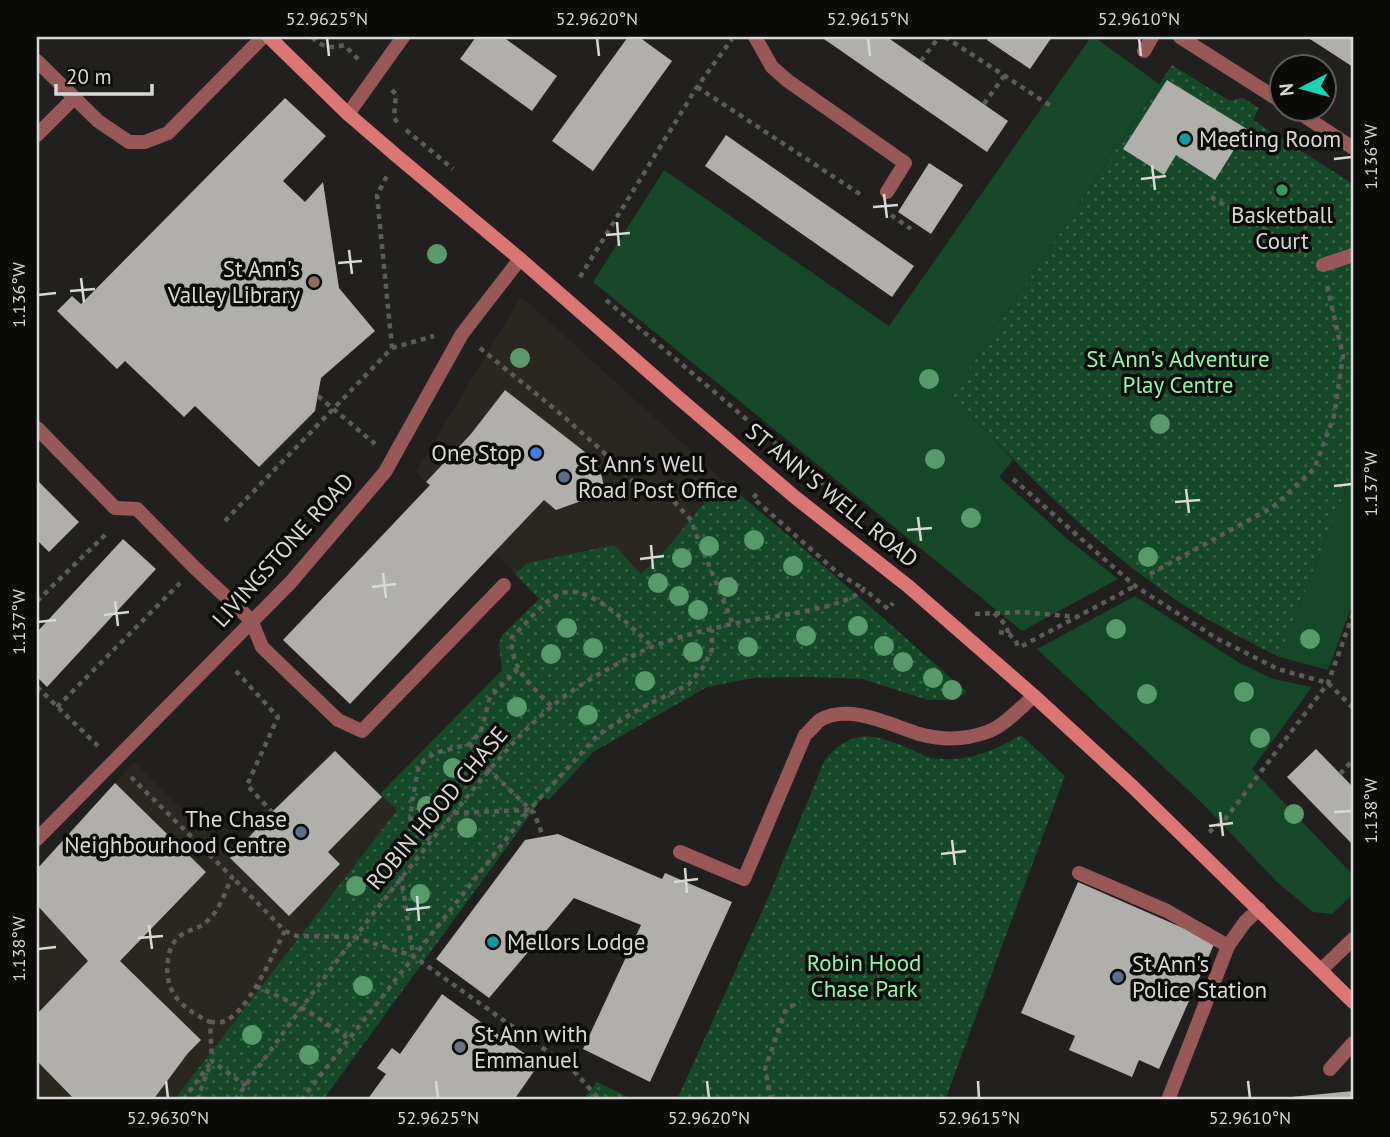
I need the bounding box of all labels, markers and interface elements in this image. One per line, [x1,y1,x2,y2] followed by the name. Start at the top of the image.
[286,7,368,30] text: 52.9625°N
[556,7,638,30] text: 52.9620°N
[827,7,909,30] text: 52.9615°N
[1098,7,1180,30] text: 52.9610°N
[56,52,152,96] scale bar
[1268,52,1338,122] north arrow
[66,63,112,90] text: 20 m
[1274,82,1299,97] text: N
[1199,124,1341,153] place label: Meeting Room
[1359,124,1382,190] text: 1.136°W
[1177,131,1193,147] marker: Meeting Room
[1274,182,1290,198] marker: Basketball Court
[1231,200,1333,255] place label: Basketball Court
[167,254,300,309] place label: St Ann's Valley Library
[7,262,30,328] text: 1.136°W
[306,274,322,290] marker: St Ann's Valley Library
[1086,344,1270,399] park label: St Ann's Adventure Play Centre
[740,416,924,573] street label: ST ANN'S WELL ROAD
[431,438,522,467] place label: One Stop
[528,445,544,461] marker: One Stop
[578,449,738,504] place label: St Ann's Well Road Post Office
[1359,451,1382,517] text: 1.137°W
[206,466,360,633] street label: LIVINGSTONE ROAD
[556,469,572,485] marker: St Ann's Well Road Post Office
[7,589,30,655] text: 1.137°W
[360,720,514,895] street label: ROBIN HOOD CHASE
[1359,778,1382,844] text: 1.138°W
[64,804,287,859] place label: The Chase Neighbourhood Centre
[293,824,309,840] marker: The Chase Neighbourhood Centre
[7,916,30,982] text: 1.138°W
[507,927,646,956] place label: Mellors Lodge
[485,934,501,950] marker: Mellors Lodge
[807,948,921,1003] park label: Robin Hood Chase Park
[1132,949,1267,1004] place label: St Ann's Police Station
[1110,969,1126,985] marker: St Ann's Police Station
[474,1019,588,1074] place label: St Ann with Emmanuel
[452,1039,468,1055] marker: St Ann with Emmanuel
[127,1106,209,1129] text: 52.9630°N
[397,1106,479,1129] text: 52.9625°N
[668,1106,750,1129] text: 52.9620°N
[938,1106,1020,1129] text: 52.9615°N
[1209,1106,1291,1129] text: 52.9610°N

